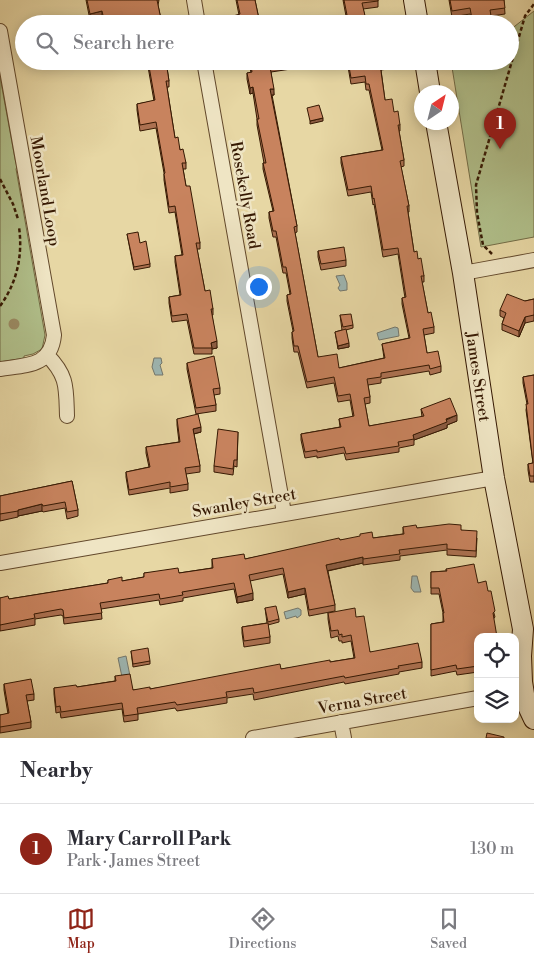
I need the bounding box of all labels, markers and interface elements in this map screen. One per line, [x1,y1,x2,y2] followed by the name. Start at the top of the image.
[15,15,519,70] search box
[33,29,61,57] icon: search
[73,31,174,55] text: Search here
[414,85,459,130] north arrow
[484,108,516,149] pin: 1
[25,135,65,248] street label: Moorland Loop
[226,140,264,251] street label: Rosekelly Road
[246,274,272,300] your location
[461,329,494,423] street label: James Street
[191,484,298,522] street label: Swanley Street
[474,633,519,723] map controls
[474,633,519,678] button: locate
[474,678,519,723] button: layers
[315,683,408,719] street label: Verna Street
[20,758,93,784] text: Nearby
[67,827,231,851] text: Mary Carroll Park
[32,839,40,859] text: 1
[470,839,514,859] text: 130 m
[67,851,200,871] text: Park · James Street
[67,905,95,953] tab: Map
[229,905,296,953] tab: Directions
[430,905,467,953] tab: Saved

